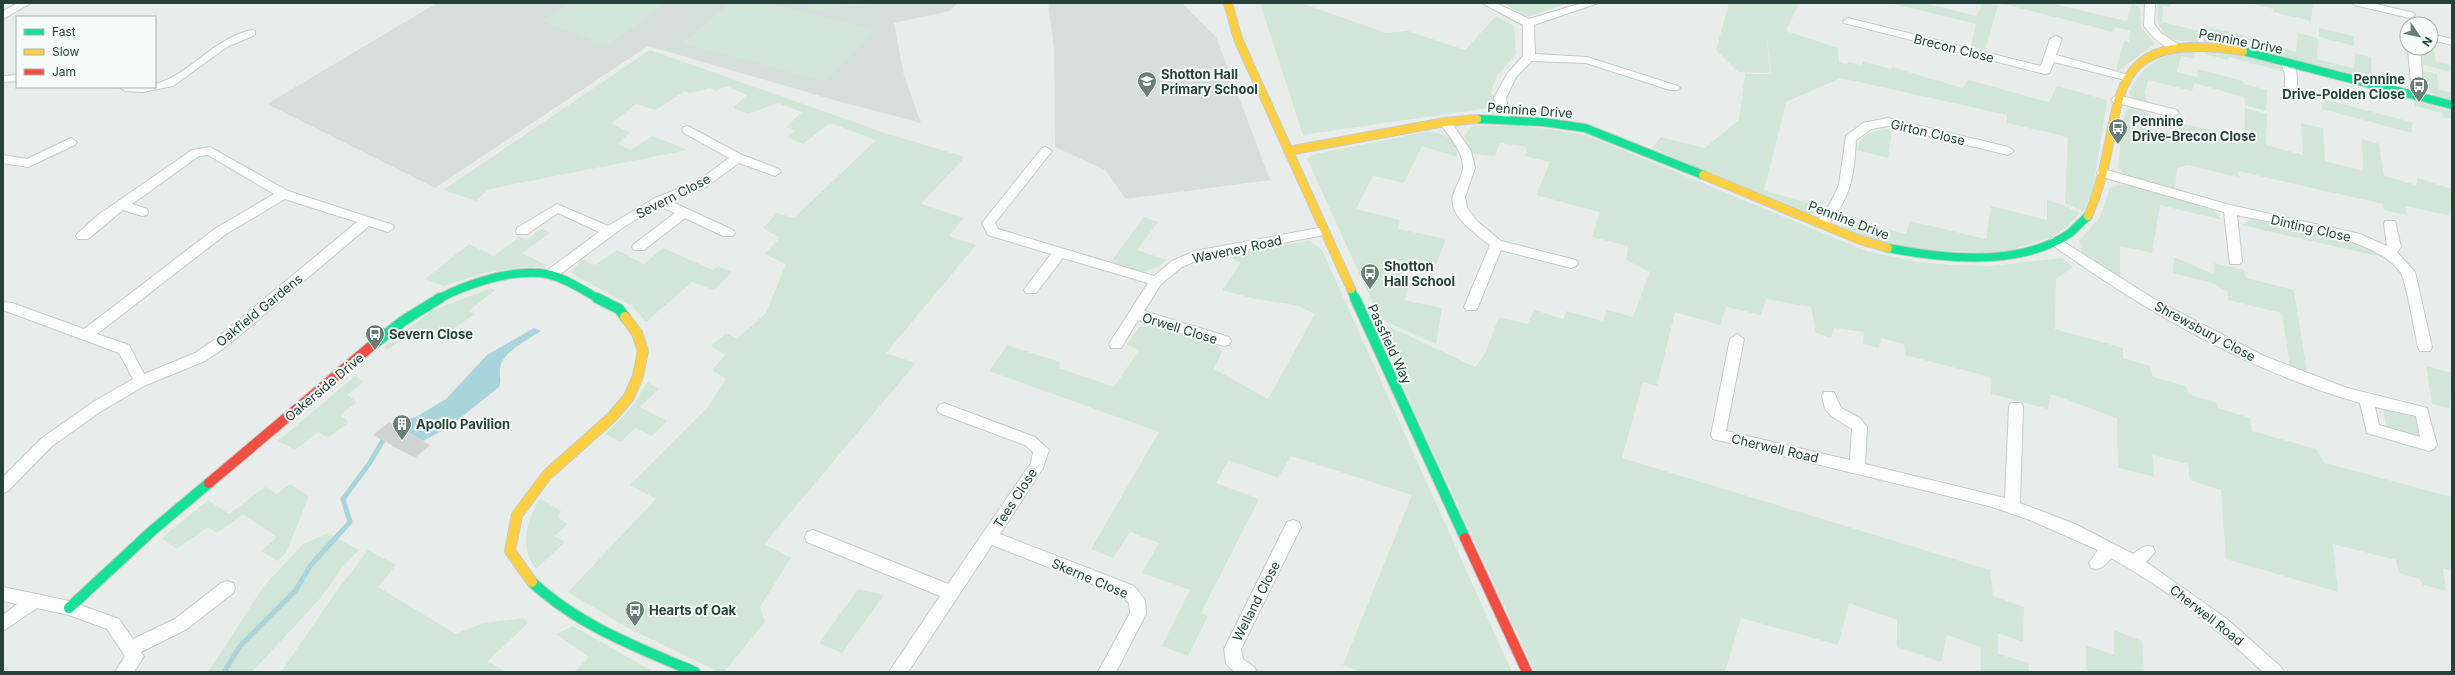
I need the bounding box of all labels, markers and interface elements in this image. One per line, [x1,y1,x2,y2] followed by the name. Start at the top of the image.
[16,16,156,88] legend
[2399,16,2439,56] north arrow
[52,24,76,39] text: Fast
[2198,25,2284,57] street label: Pennine Drive
[1912,30,1996,66] street label: Brecon Close
[2419,34,2435,49] text: N
[52,44,80,59] text: Slow
[52,64,76,79] text: Jam
[1161,66,1258,97] place label: Shotton Hall Primary School
[1136,70,1158,98] school or university icon: Shotton Hall Primary School
[2282,71,2405,102] place label: Pennine Drive-Polden Close
[2408,75,2430,103] bus stop icon: Pennine Drive-Polden Close
[1487,99,1573,121] street label: Pennine Drive
[2132,113,2256,144] place label: Pennine Drive-Brecon Close
[1889,116,1967,148] street label: Girton Close
[2107,117,2129,145] bus stop icon: Pennine Drive-Brecon Close
[633,170,713,222] street label: Severn Close
[1806,197,1892,243] street label: Pennine Drive
[2269,211,2353,245] street label: Dinting Close
[1191,232,1283,266] street label: Waveney Road
[1384,258,1455,289] place label: Shotton Hall School
[1359,262,1381,290] bus stop icon: Shotton Hall School
[213,270,306,350] street label: Oakfield Gardens
[2152,298,2258,364] street label: Shrewsbury Close
[1365,302,1415,386] street label: Passfield Way
[1140,309,1220,347] street label: Orwell Close
[364,323,386,351] bus stop icon: Severn Close
[389,326,473,342] place label: Severn Close
[281,349,367,425] street label: Oakerside Drive
[391,413,413,441] building icon: Apollo Pavilion
[416,416,510,432] place label: Apollo Pavilion
[1730,430,1820,466] street label: Cherwell Road
[990,465,1040,531] street label: Tees Close
[1049,555,1131,601] street label: Skerne Close
[1229,558,1283,644] street label: Welland Close
[2167,581,2247,649] street label: Cherwell Road
[624,599,646,627] bus stop icon: Hearts of Oak
[649,602,736,618] place label: Hearts of Oak

